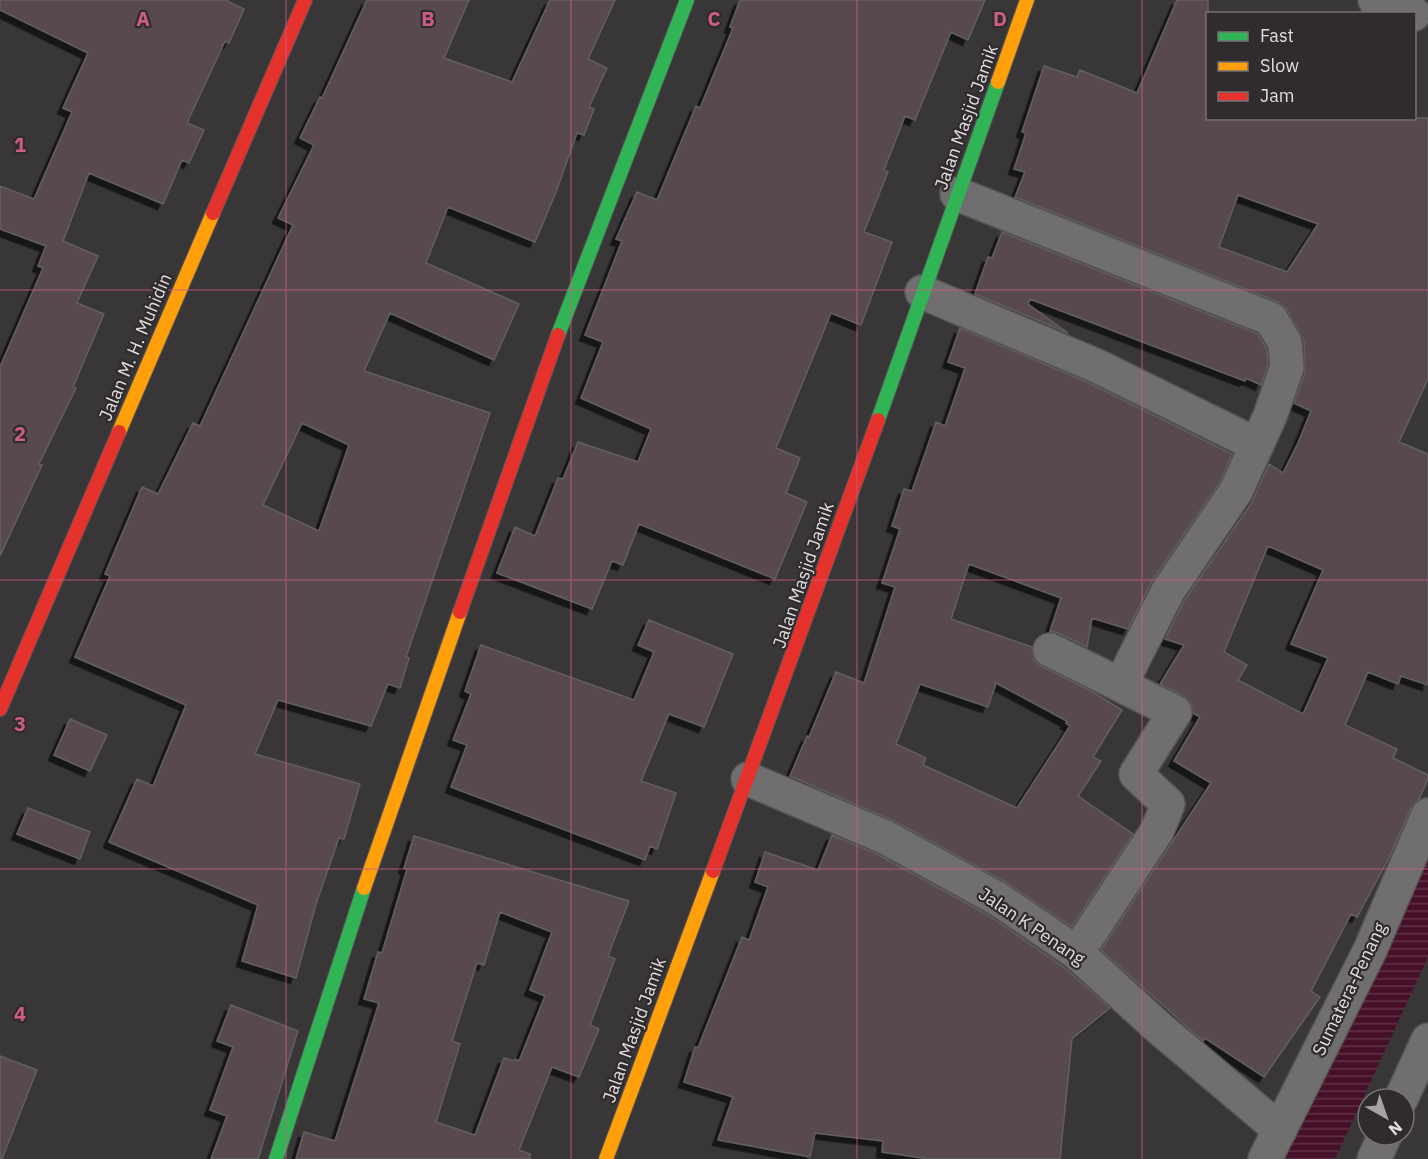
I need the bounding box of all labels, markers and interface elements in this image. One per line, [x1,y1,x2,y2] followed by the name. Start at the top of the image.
[136,5,150,32] text: A
[421,5,435,32] text: B
[707,5,721,32] text: C
[993,5,1007,32] text: D
[1206,12,1416,120] legend
[1260,24,1294,47] text: Fast
[929,41,1003,193] street label: Jalan Masjid Jamik
[1260,54,1299,77] text: Slow
[1260,84,1295,107] text: Jam
[14,131,26,158] text: 1
[94,270,176,424] street label: Jalan M. H. Muhidin
[14,420,26,447] text: 2
[767,498,839,651] street label: Jalan Masjid Jamik
[14,710,26,737] text: 3
[974,882,1090,970] street label: Jalan K Penang
[1307,918,1391,1059] street label: Sumatera-Penang
[597,954,671,1106] street label: Jalan Masjid Jamik
[14,1000,26,1027] text: 4
[1356,1087,1416,1147] north arrow
[1385,1117,1407,1140] text: N

